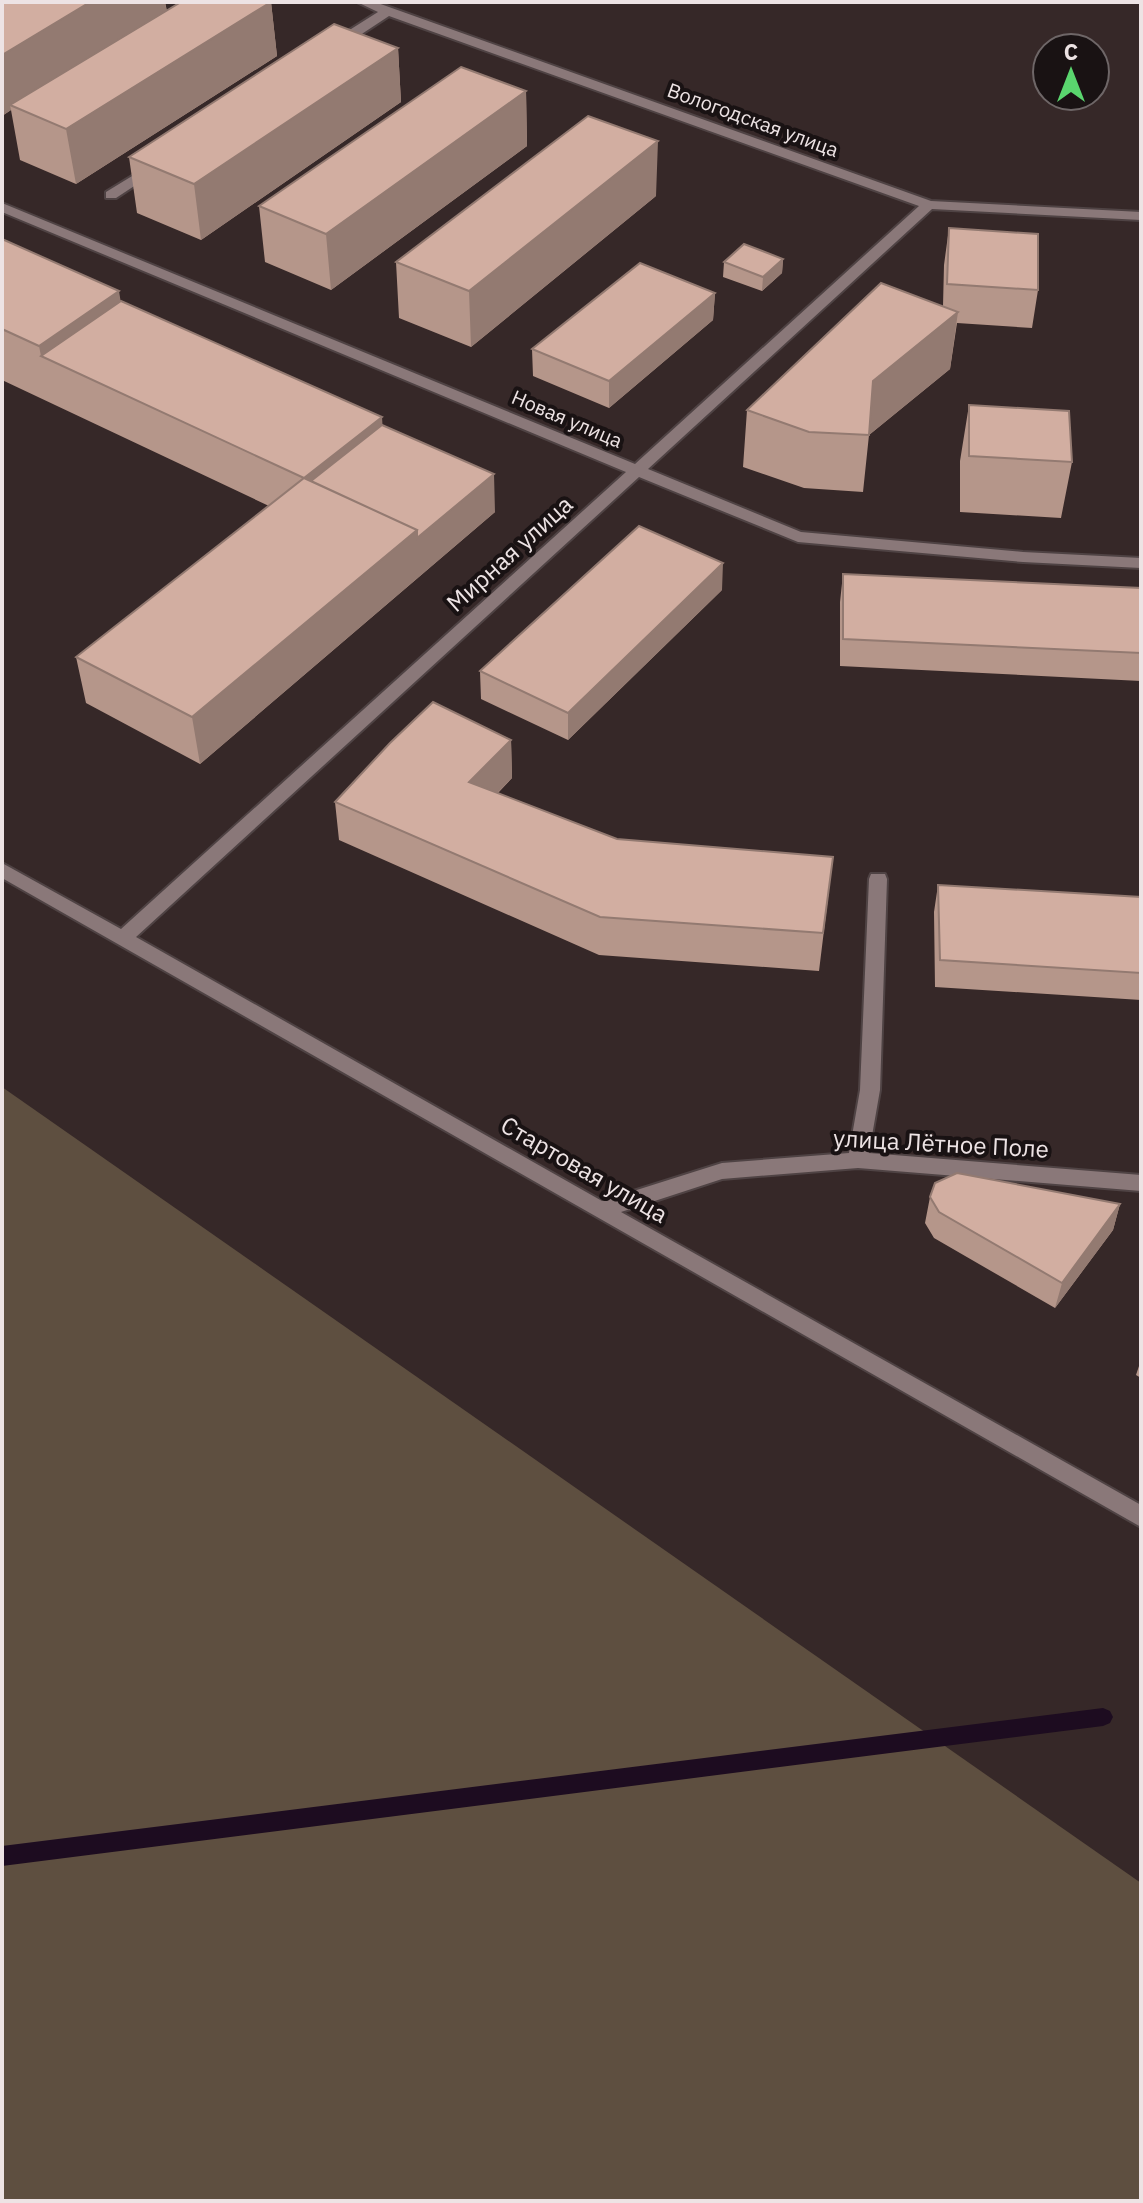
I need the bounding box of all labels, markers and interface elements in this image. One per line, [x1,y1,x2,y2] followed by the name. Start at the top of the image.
[1031,32,1111,112] north arrow
[1064,37,1078,66] text: С
[664,76,843,163] street label: Вологодская улица
[508,383,627,454] street label: Новая улица
[439,488,579,618] street label: Мирная улица
[495,1108,674,1230] street label: Стартовая улица
[832,1121,1050,1165] street label: улица Лётное Поле

